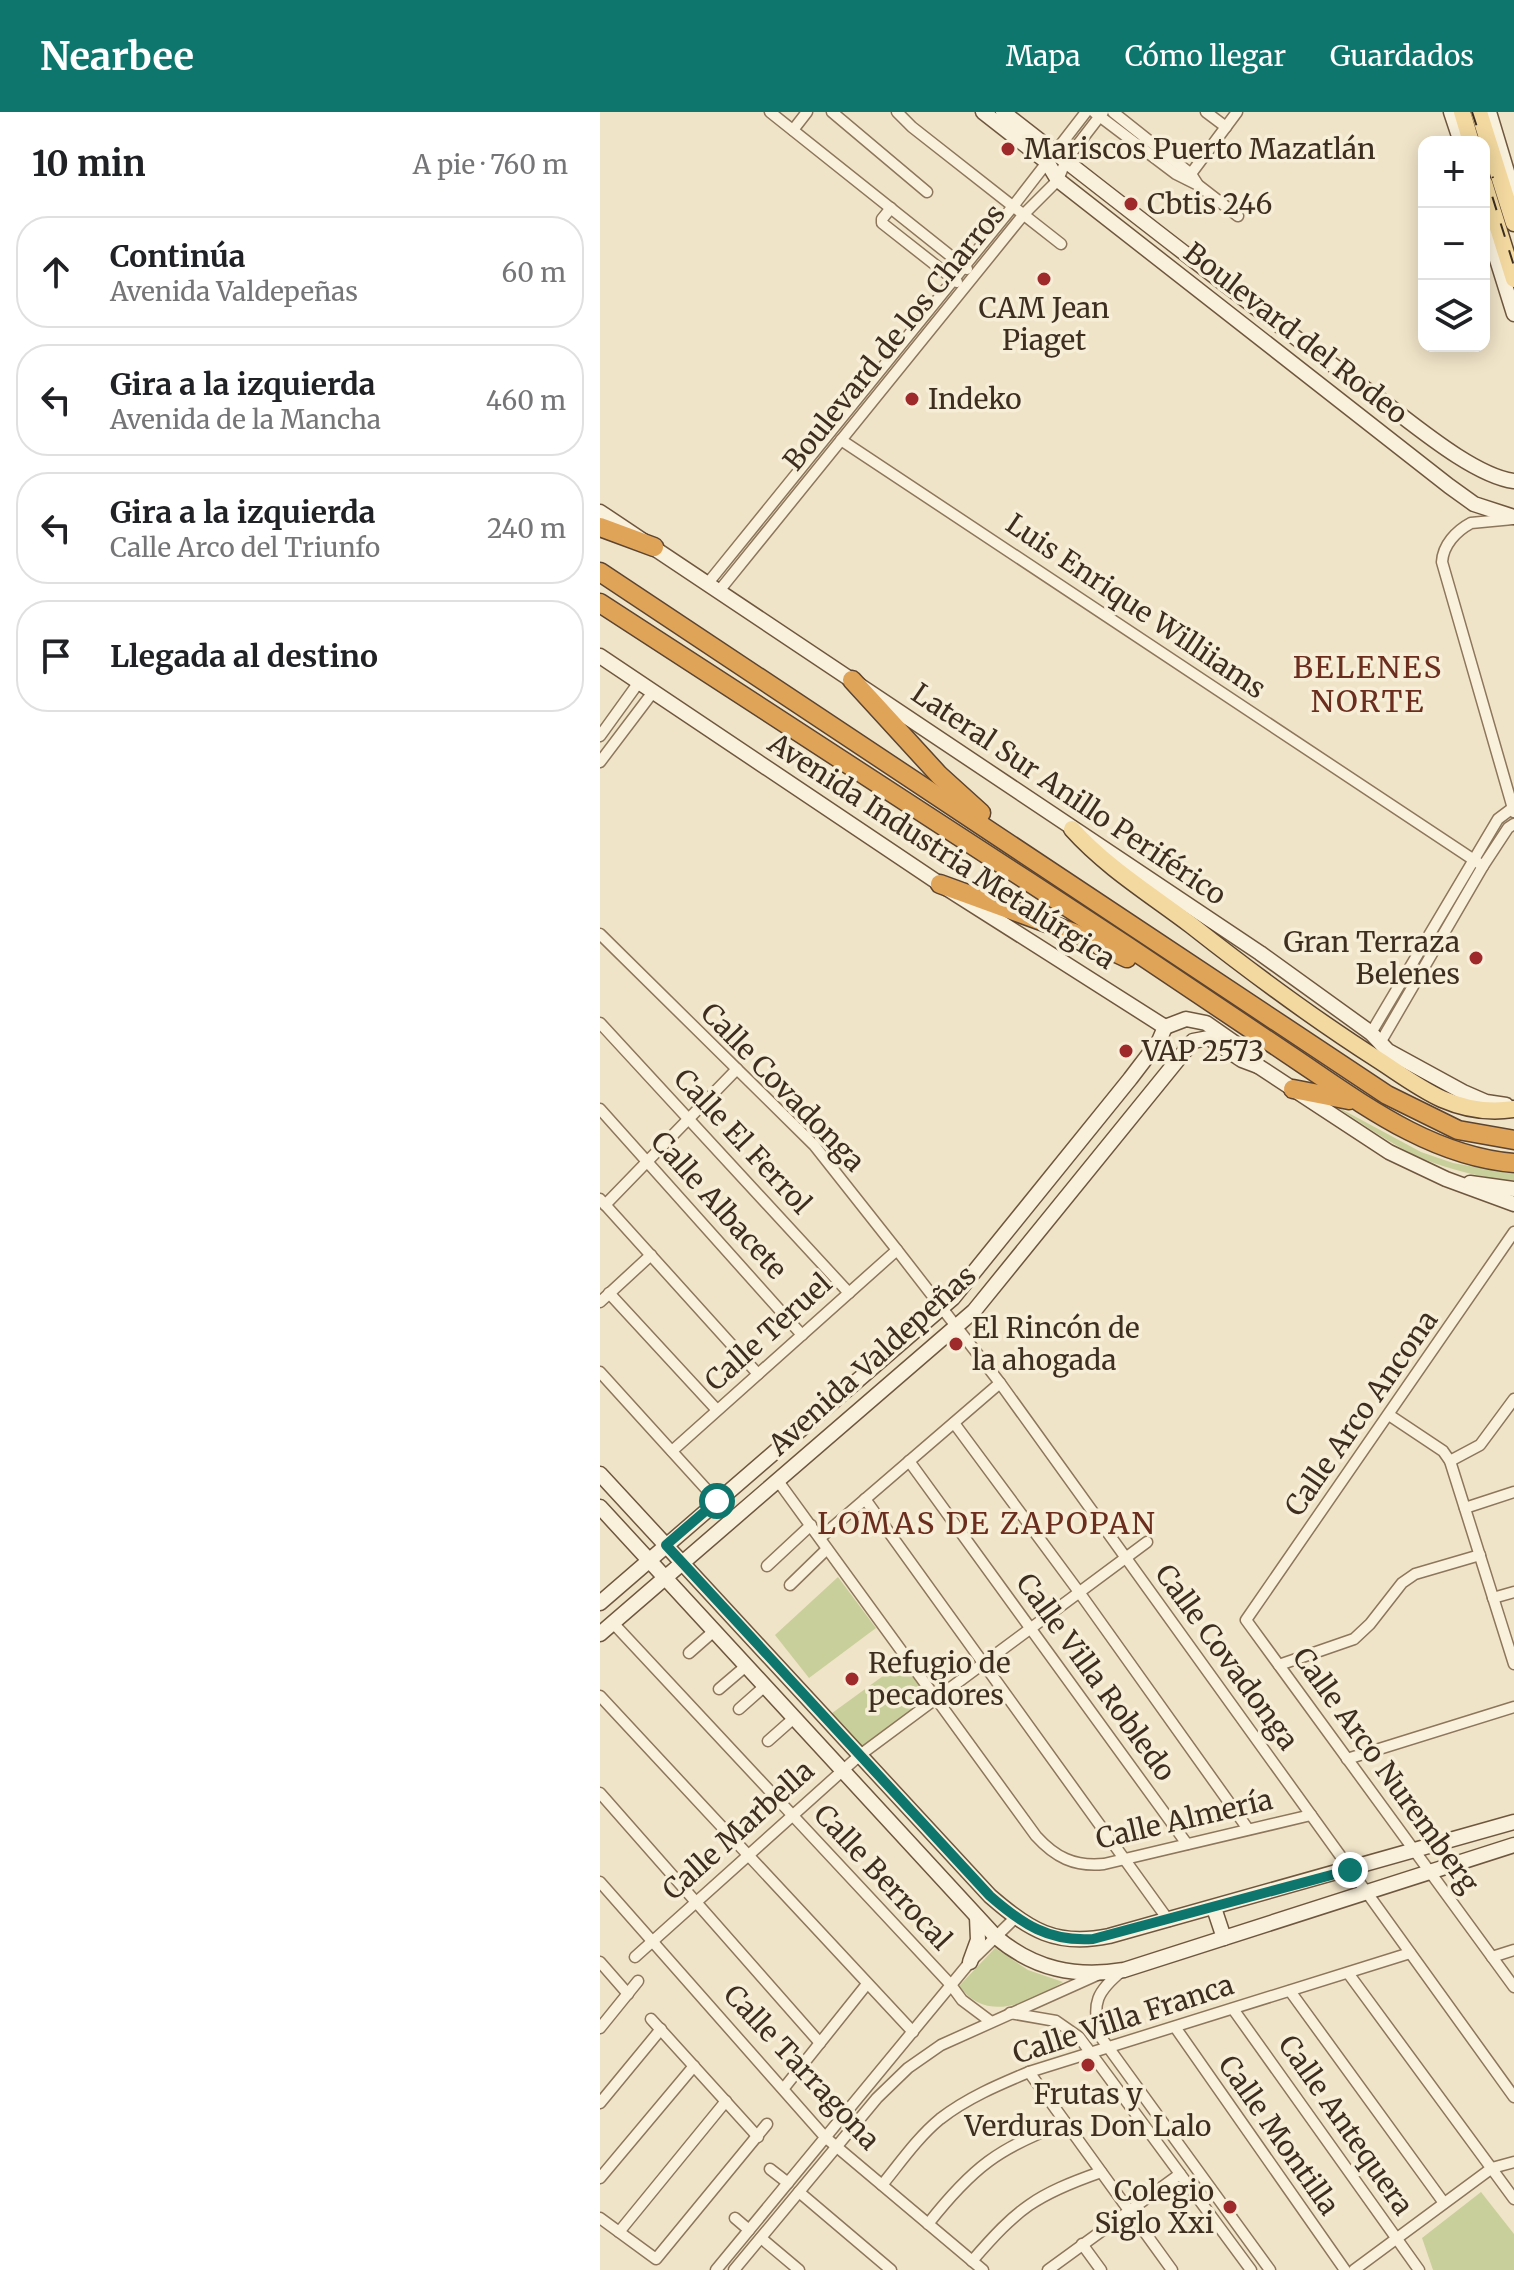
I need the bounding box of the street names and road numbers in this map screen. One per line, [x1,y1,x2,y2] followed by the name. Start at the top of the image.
[775,196,1013,478] street label: Boulevard de los Charros
[1177,234,1415,432] street label: Boulevard del Rodeo
[999,506,1273,706] street label: Luis Enrique Williiams
[905,675,1233,913] street label: Lateral Sur Anillo Periférico
[761,725,1122,977] street label: Avenida Industria Metalúrgica
[693,995,873,1179] street label: Calle Covadonga
[667,1061,820,1221] street label: Calle El Ferrol
[643,1124,795,1286] street label: Calle Albacete
[760,1257,983,1463] street label: Avenida Valdepeñas
[697,1265,839,1398] street label: Calle Teruel
[1277,1303,1445,1523] street label: Calle Arco Ancona
[1148,1557,1306,1757] street label: Calle Covadonga
[1009,1566,1183,1788] street label: Calle Villa Robledo
[1285,1640,1487,1900] street label: Calle Arco Nuremberg
[655,1753,821,1907] street label: Calle Marbella
[1092,1781,1276,1857] street label: Calle Almería
[806,1797,960,1958] street label: Calle Berrocal
[1008,1966,1238,2072] street label: Calle Villa Franca
[716,1977,888,2157] street label: Calle Tarragona
[1271,2028,1421,2222] street label: Calle Antequera
[1211,2048,1347,2222] street label: Calle Montilla

